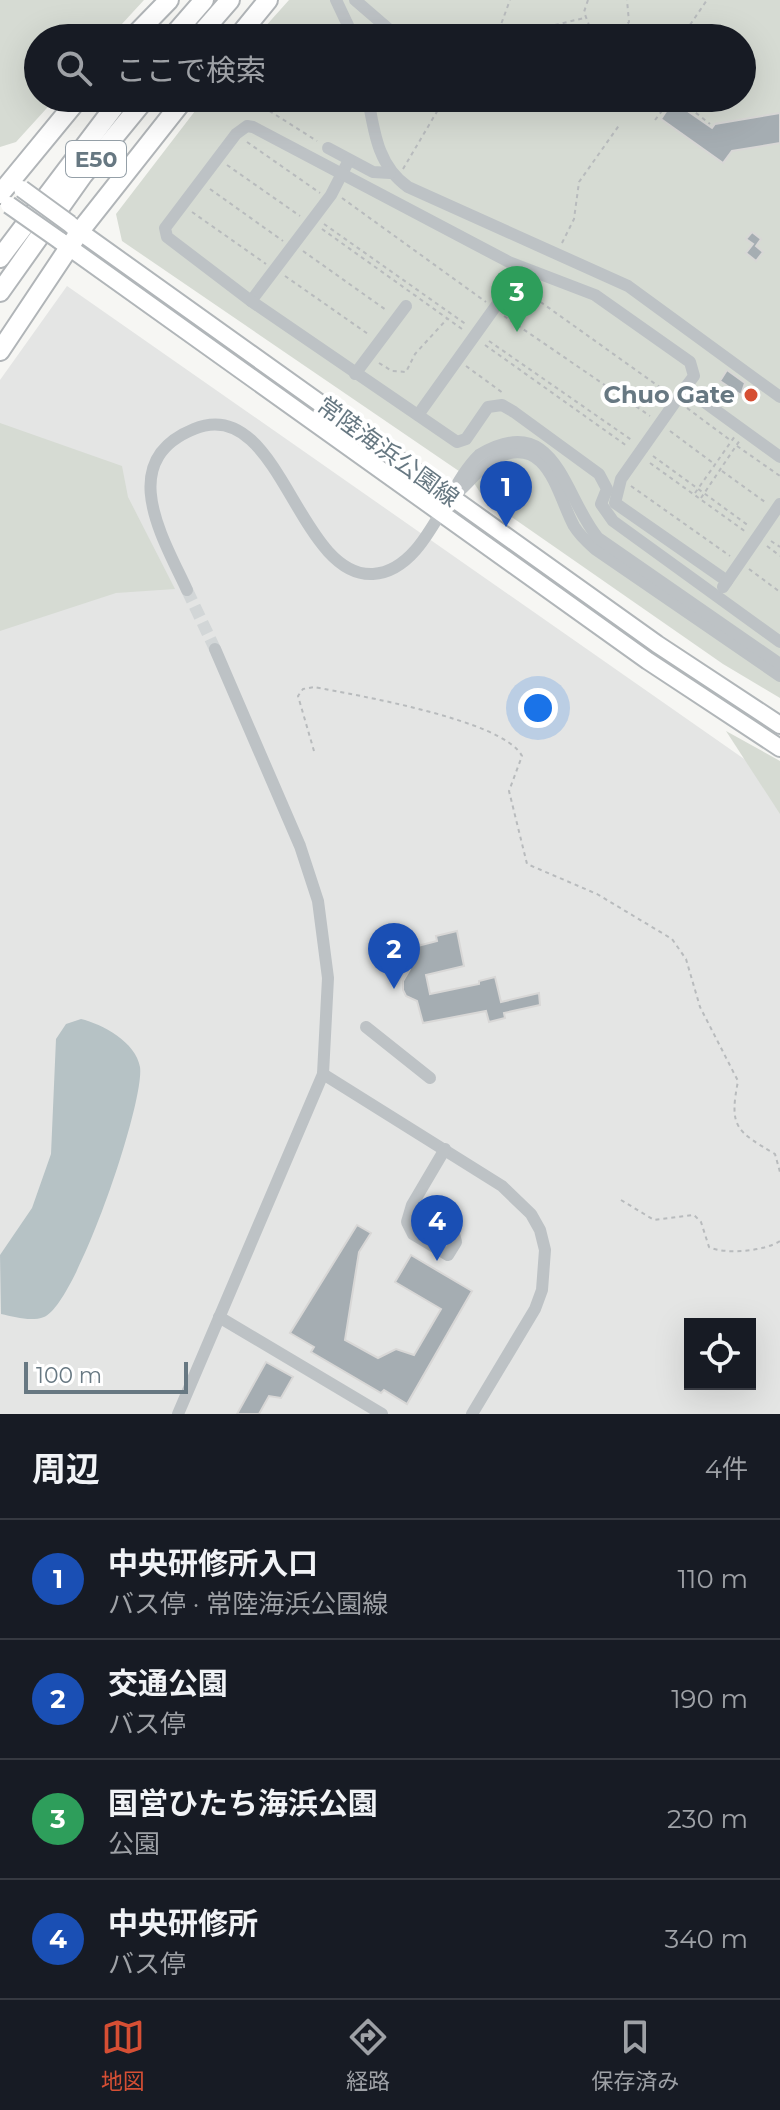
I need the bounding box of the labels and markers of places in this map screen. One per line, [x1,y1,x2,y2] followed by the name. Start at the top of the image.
[491,266,543,332] pin: 3
[604,380,735,409] place label: Chuo Gate
[742,386,760,404] marker: Chuo Gate
[480,461,532,527] pin: 1
[368,923,420,989] pin: 2
[411,1195,463,1261] pin: 4

